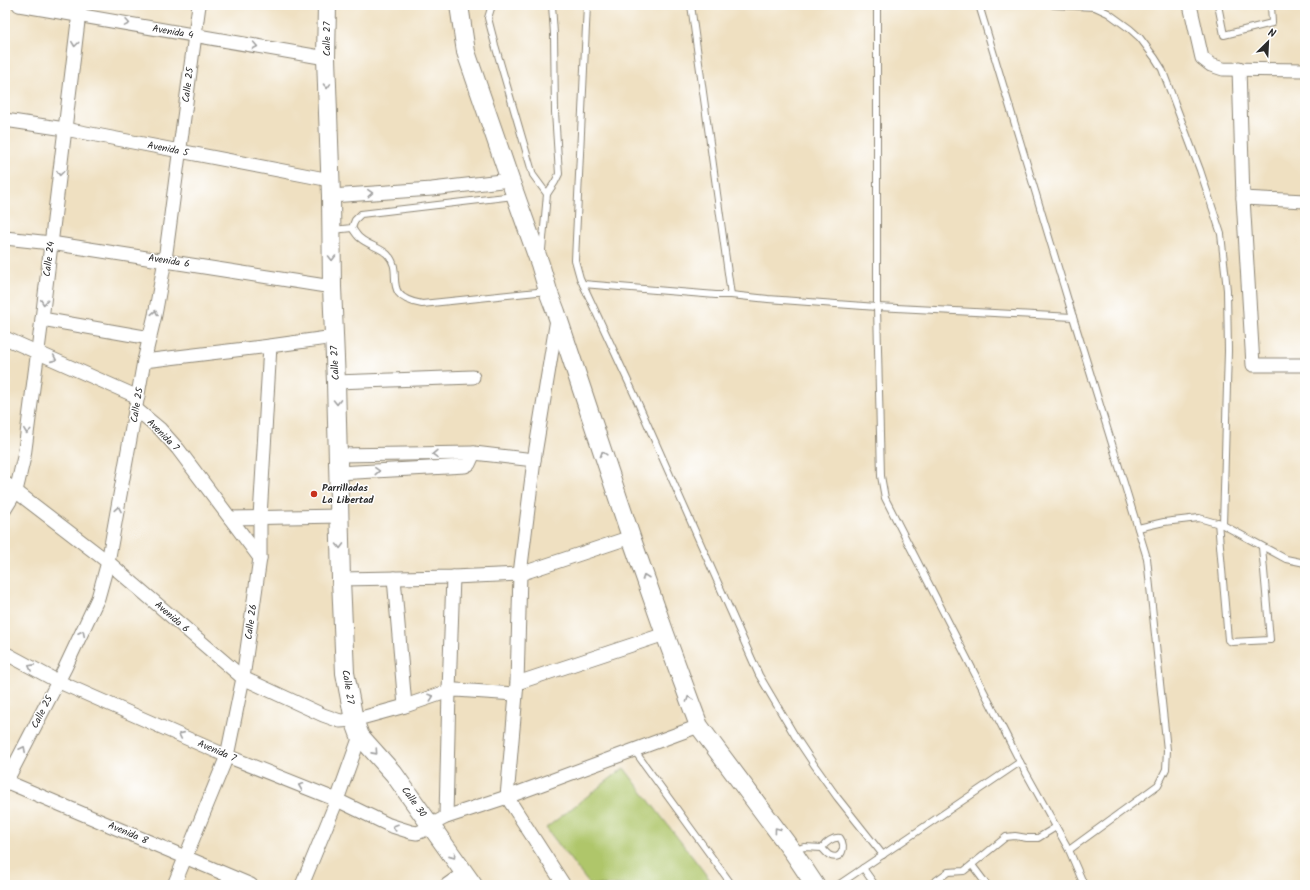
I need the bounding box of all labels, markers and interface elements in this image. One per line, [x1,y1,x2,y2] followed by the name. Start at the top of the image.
[124,19,130,27] one-way arrow
[151,20,195,44] street label: Avenida 4
[319,21,335,56] street label: Calle 27
[1248,22,1288,62] north arrow
[1265,24,1279,43] text: N
[71,41,80,47] one-way arrow
[252,41,258,50] one-way arrow
[178,66,198,103] street label: Calle 25
[323,83,332,89] one-way arrow
[146,137,191,161] street label: Avenida 5
[55,170,64,176] one-way arrow
[367,189,373,198] one-way arrow
[39,240,59,278] street label: Calle 24
[147,250,191,272] street label: Avenida 6
[328,255,336,261] one-way arrow
[40,299,49,305] one-way arrow
[150,310,159,316] one-way arrow
[326,345,344,381] street label: Calle 27
[50,354,57,362] one-way arrow
[126,386,148,424] street label: Calle 25
[332,399,341,405] one-way arrow
[143,415,183,455] street label: Avenida 7
[23,428,32,434] one-way arrow
[432,450,438,458] one-way arrow
[600,451,608,458] one-way arrow
[374,467,380,475] one-way arrow
[322,480,374,508] place label: Parrilladas La Libertad
[309,489,319,499] marker: Parrilladas La Libertad
[113,506,122,512] one-way arrow
[336,543,344,549] one-way arrow
[641,574,650,581] one-way arrow
[151,597,193,637] street label: Avenida 6
[241,603,261,641] street label: Calle 26
[77,630,84,637] one-way arrow
[28,664,35,672] one-way arrow
[337,669,359,706] street label: Calle 27
[27,692,57,731] street label: Calle 25
[428,693,435,701] one-way arrow
[686,696,694,703] one-way arrow
[177,732,185,740] one-way arrow
[195,736,239,766] street label: Avenida 7
[18,746,25,753] one-way arrow
[370,748,377,755] one-way arrow
[297,782,304,790] one-way arrow
[397,783,431,821] street label: Calle 30
[105,817,151,849] street label: Avenida 8
[392,823,399,832] one-way arrow
[774,827,781,834] one-way arrow
[448,852,456,859] one-way arrow

